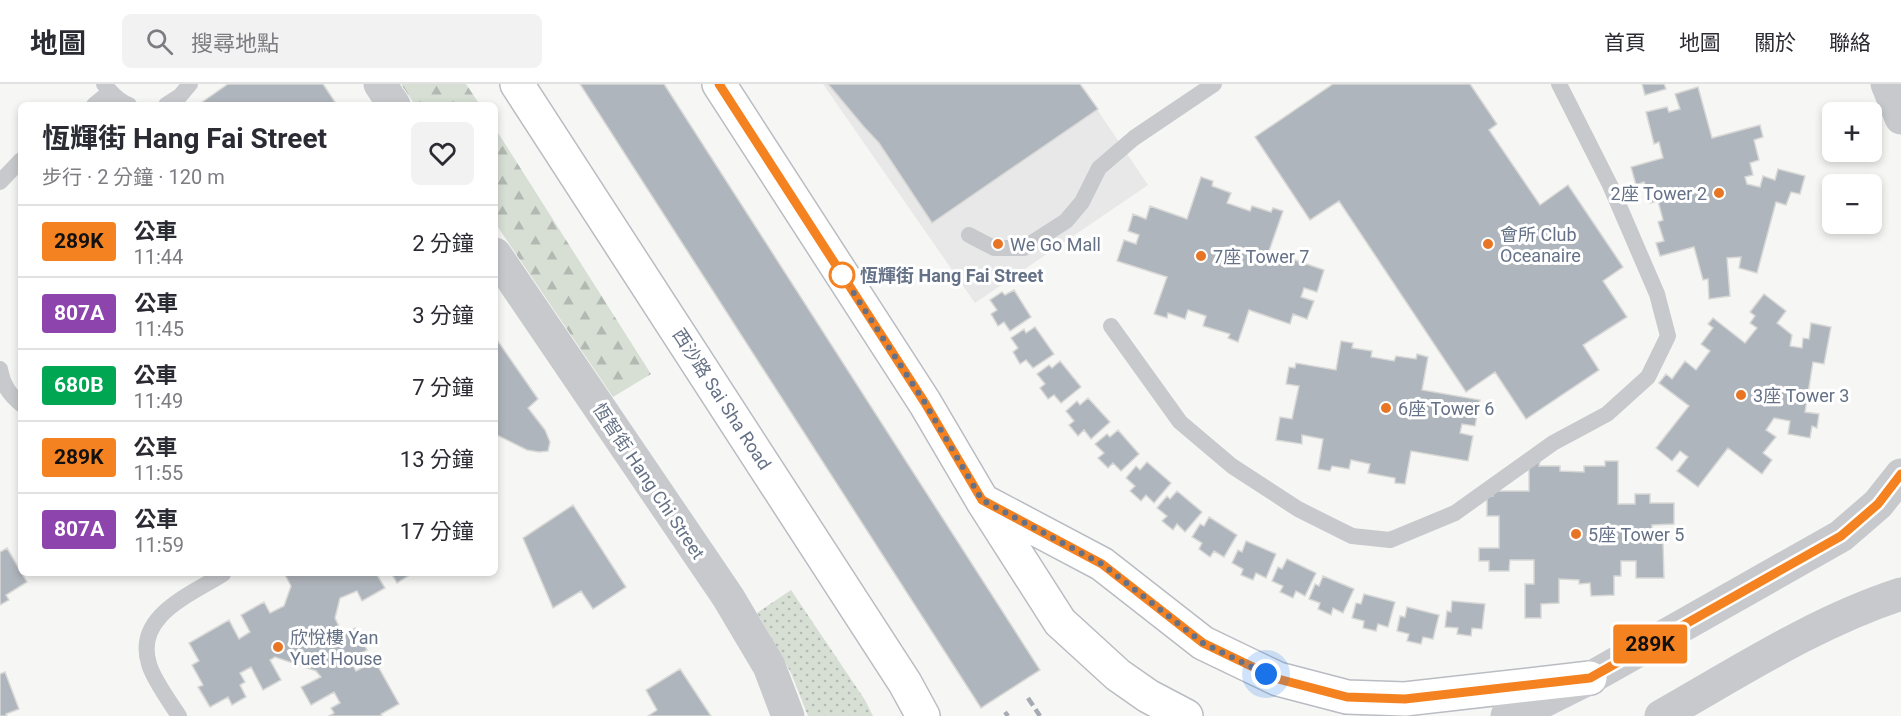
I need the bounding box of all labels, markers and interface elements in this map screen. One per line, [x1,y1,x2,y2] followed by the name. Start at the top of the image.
[122,14,542,68] search box
[143,25,176,58] icon: search
[30,27,86,60] text: 地圖
[191,31,279,56] text: 搜尋地點
[1604,31,1646,55] text: 首頁
[1679,31,1721,55] text: 地圖
[1754,31,1796,55] text: 關於
[1829,31,1871,55] text: 聯絡
[1822,102,1882,234] map controls
[1822,102,1882,162] button: +
[42,122,327,155] text: 恆輝街 Hang Fai Street
[411,122,474,185] button: heart
[42,165,225,189] text: 步行 · 2 分鐘 · 120 m
[1822,174,1882,234] button: −
[1611,183,1707,204] place label: 2座 Tower 2
[1712,186,1726,200] marker: 2座 Tower 2
[134,219,178,244] text: 公車
[1500,224,1581,266] place label: 會所 Club Oceanaire
[54,229,104,253] text: 289K
[412,231,474,256] text: 2 分鐘
[1010,234,1101,255] place label: We Go Mall
[991,237,1005,251] marker: We Go Mall
[1481,237,1495,251] marker: 會所 Club Oceanaire
[134,245,183,269] text: 11:44
[1213,246,1309,267] place label: 7座 Tower 7
[1194,249,1208,263] marker: 7座 Tower 7
[829,262,855,288] marker: 恆輝街 Hang Fai Street
[860,265,1043,286] place label: 恆輝街 Hang Fai Street
[134,291,178,316] text: 公車
[54,301,104,325] text: 807A
[412,303,474,328] text: 3 分鐘
[134,317,184,341] text: 11:45
[669,325,775,473] street label: 西沙路 Sai Sha Road
[134,363,178,388] text: 公車
[54,373,104,397] text: 680B
[412,375,474,400] text: 7 分鐘
[1753,385,1849,406] place label: 3座 Tower 3
[1734,388,1748,402] marker: 3座 Tower 3
[134,389,183,413] text: 11:49
[1398,398,1494,419] place label: 6座 Tower 6
[589,399,709,563] street label: 恆智街 Hang Chi Street
[1379,401,1393,415] marker: 6座 Tower 6
[134,435,178,460] text: 公車
[54,445,104,469] text: 289K
[400,447,474,472] text: 13 分鐘
[134,461,183,485] text: 11:55
[134,507,178,532] text: 公車
[54,517,104,541] text: 807A
[400,519,474,544] text: 17 分鐘
[1588,524,1684,545] place label: 5座 Tower 5
[1569,527,1583,541] marker: 5座 Tower 5
[134,533,184,557] text: 11:59
[1608,624,1692,664] line badge: 289K
[290,627,382,669] place label: 欣悅樓 Yan Yuet House
[1625,632,1675,656] text: 289K
[271,640,285,654] marker: 欣悅樓 Yan Yuet House
[1251,659,1281,689] your location

